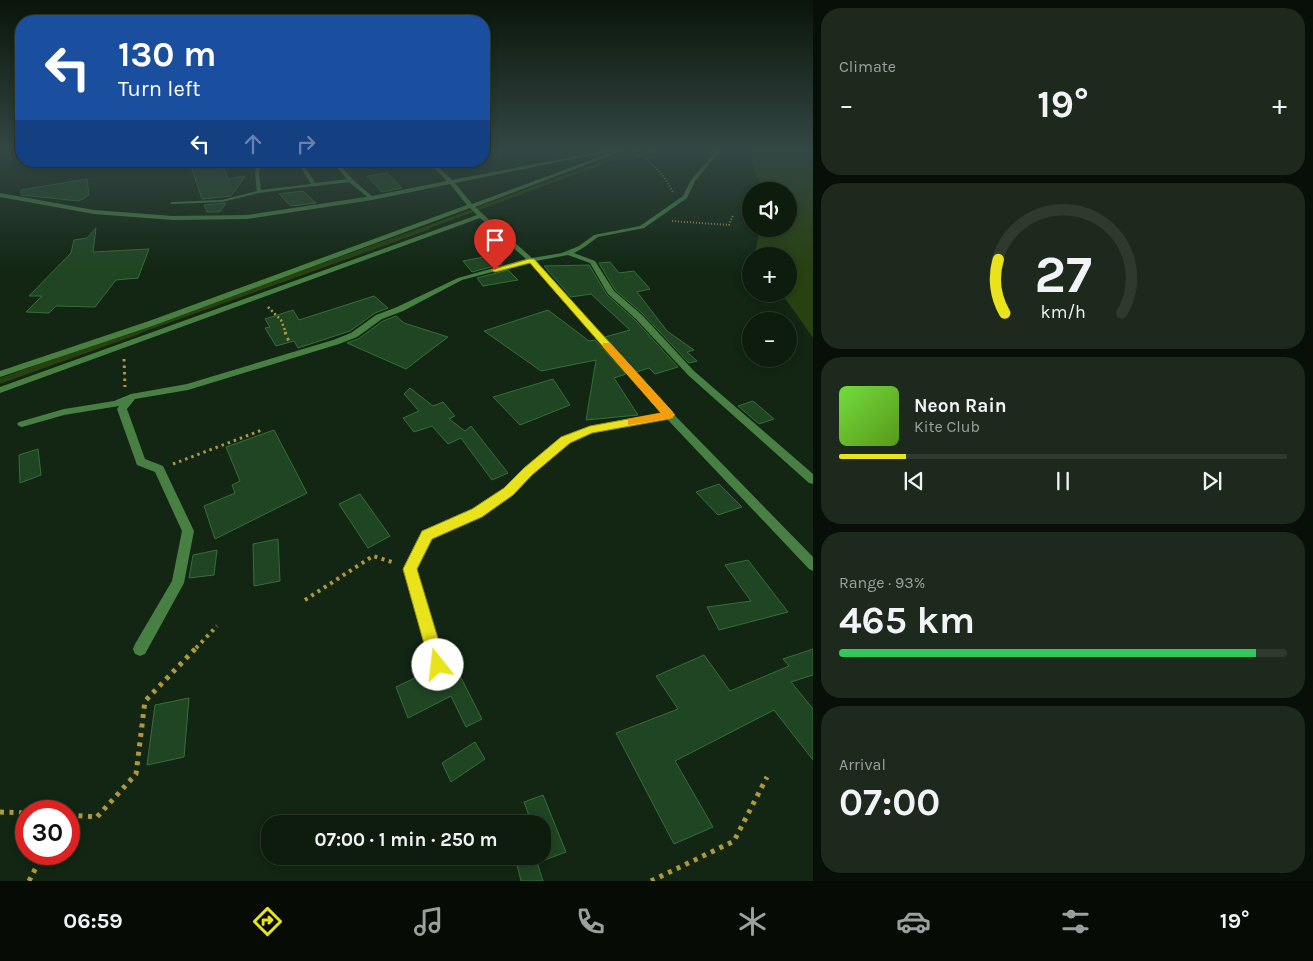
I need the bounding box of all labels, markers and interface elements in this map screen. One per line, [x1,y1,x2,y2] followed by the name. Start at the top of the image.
[118,34,216,75] text: 130 m
[35,35,100,100] icon: left
[839,57,896,76] text: Climate
[118,76,201,102] text: Turn left
[1037,82,1089,127] text: 19°
[839,88,854,121] text: −
[1272,88,1287,121] text: +
[186,130,214,158] icon: left
[239,130,267,158] icon: ahead
[292,130,320,158] icon: right
[742,182,797,367] map controls
[742,182,797,237] button: sound
[474,219,516,270] pin
[481,226,509,254] icon: arrive
[1034,244,1092,305] text: 27
[742,247,797,302] button: +
[1040,302,1086,323] text: km/h
[742,312,797,367] button: −
[914,395,1007,417] text: Neon Rain
[914,417,980,436] text: Kite Club
[900,467,928,495] icon: previous
[1049,467,1077,495] icon: pause
[1198,467,1226,495] icon: next
[839,573,925,592] text: Range · 93%
[839,598,975,643] text: 465 km
[411,638,463,690] position arrow
[839,755,886,774] text: Arrival
[839,780,940,825] text: 07:00
[15,800,80,865] speed limit sign: 30
[314,829,498,851] text: 07:00 · 1 min · 250 m
[250,904,285,939] icon: directions
[411,904,446,939] icon: music
[573,904,608,939] icon: phone
[735,904,770,939] icon: climate
[896,904,931,939] icon: car
[1058,904,1093,939] icon: filters
[63,908,123,934] text: 06:59
[1220,908,1250,934] text: 19°

